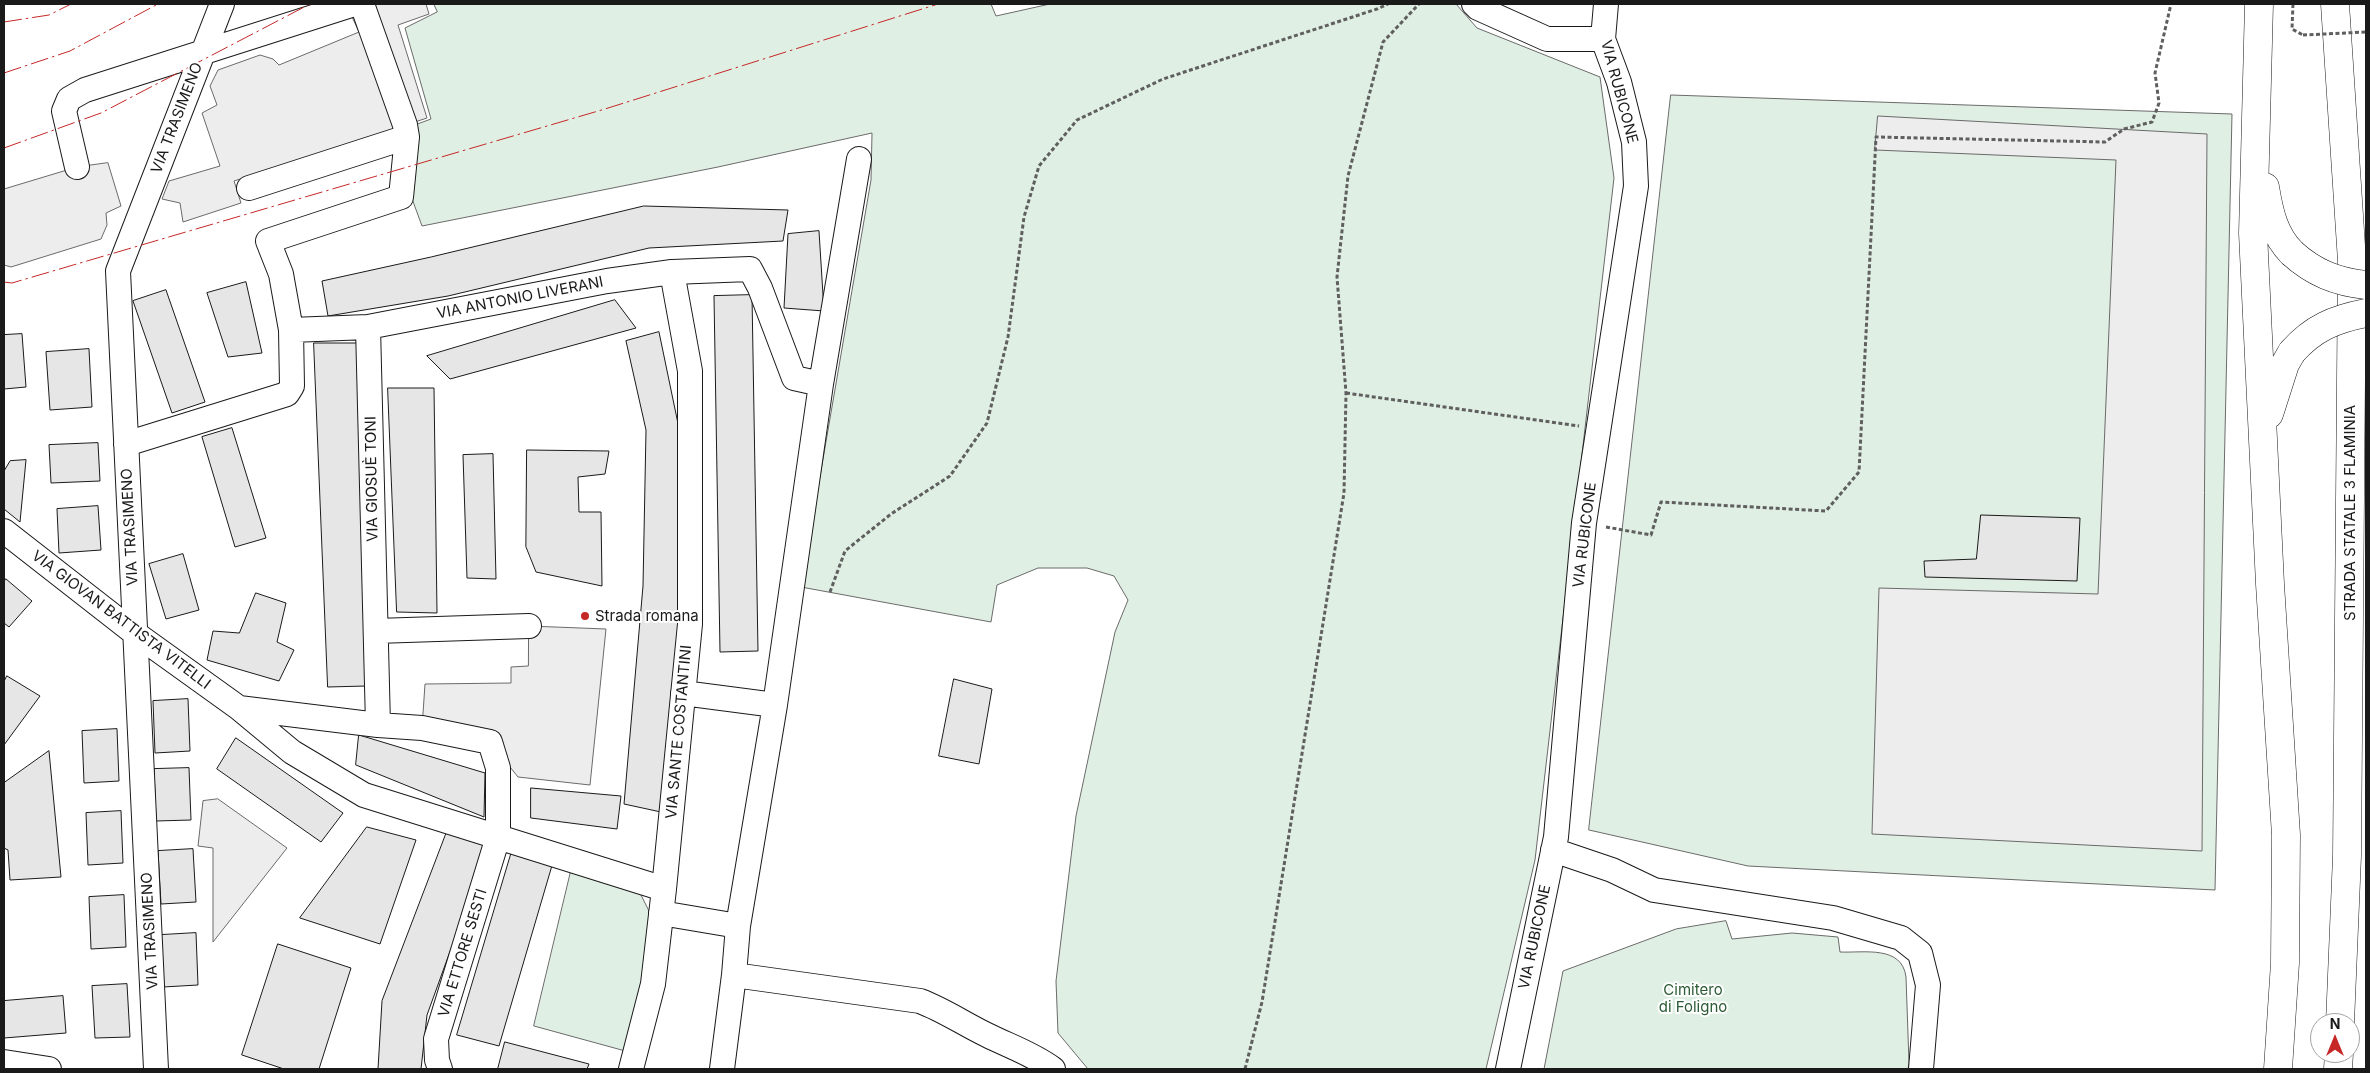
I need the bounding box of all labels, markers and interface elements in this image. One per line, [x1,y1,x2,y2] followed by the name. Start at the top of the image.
[1597,38,1641,146] street label: VIA RUBICONE
[148,60,206,176] street label: VIA TRASIMENO
[435,273,605,323] street label: VIA ANTONIO LIVERANI
[2341,405,2359,621] street label: STRADA STATALE 3 FLAMINIA
[362,416,382,542] street label: VIA GIOSUÈ TONI
[118,468,142,586] street label: VIA TRASIMENO
[1570,481,1600,589] street label: VIA RUBICONE
[28,547,214,693] street label: VIA GIOVAN BATTISTA VITELLI
[595,607,699,625] place label: Strada romana
[579,610,591,622] marker: Strada romana
[662,644,696,820] street label: VIA SANTE COSTANTINI
[138,872,162,990] street label: VIA TRASIMENO
[1515,883,1555,991] street label: VIA RUBICONE
[435,887,491,1019] street label: VIA ETTORE SESTI
[1659,981,1727,1016] park label: Cimitero di Foligno
[2310,1013,2360,1063] north arrow
[2330,1015,2340,1032] text: N

